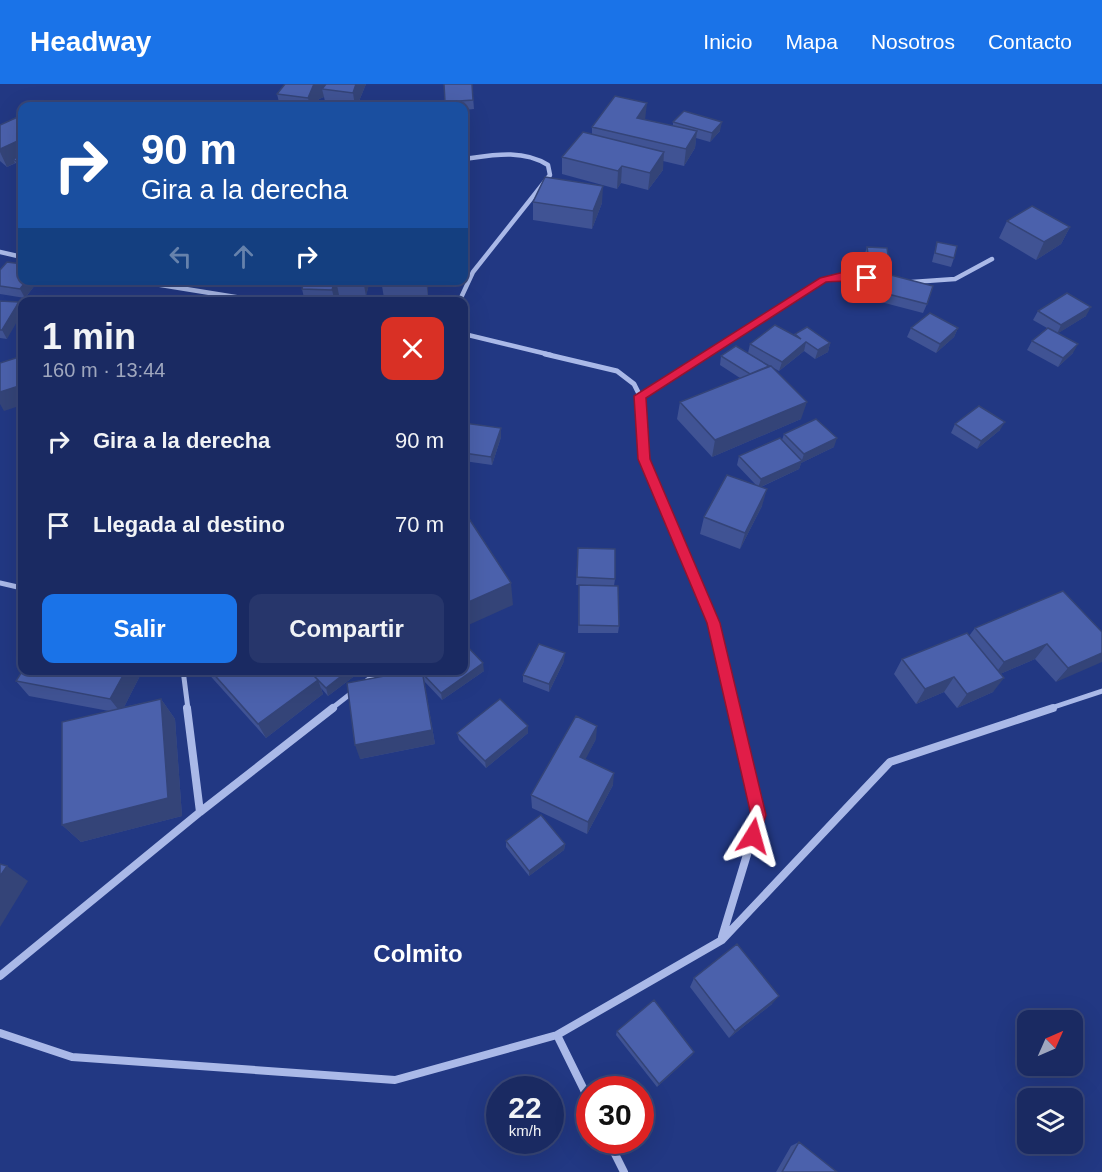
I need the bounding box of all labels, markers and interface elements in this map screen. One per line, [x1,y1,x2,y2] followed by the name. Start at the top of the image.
[30,26,151,57] text: Headway
[703,30,752,53] text: Inicio
[785,30,838,53] text: Mapa
[871,30,955,53] text: Nosotros
[988,30,1072,53] text: Contacto
[42,126,120,204] icon: right
[141,126,237,173] text: 90 m
[141,175,348,205] text: Gira a la derecha
[164,240,197,273] icon: left
[227,240,260,273] icon: ahead
[290,240,323,273] icon: right
[841,252,892,303] pin
[850,261,883,294] icon: arrive
[42,316,136,357] text: 1 min
[381,317,444,380] button: close
[42,359,165,381] text: 160 m · 13:44
[42,425,75,458] icon: right
[93,428,270,453] text: Gira a la derecha
[395,428,444,453] text: 90 m
[42,509,75,542] icon: arrive
[93,512,285,537] text: Llegada al destino
[395,512,444,537] text: 70 m
[42,594,237,663] button: Salir
[249,594,444,663] button: Compartir
[721,804,785,868] position arrow
[373,940,463,967] district label: Colmito
[1017,1010,1083,1076] north arrow
[1017,1010,1083,1154] map controls
[576,1076,654,1154] speed limit sign: 30
[1017,1088,1083,1154] button: layers
[508,1091,542,1124] text: 22
[509,1122,541,1139] text: km/h

